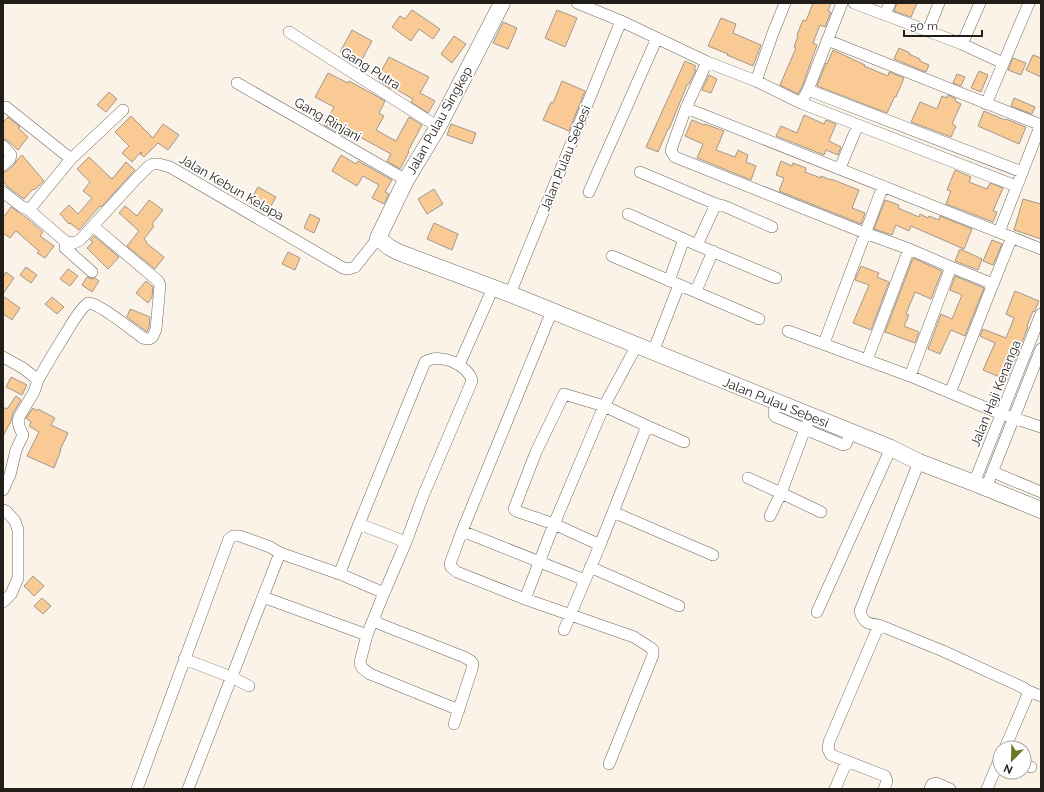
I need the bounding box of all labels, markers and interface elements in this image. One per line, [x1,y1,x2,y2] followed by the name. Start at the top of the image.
[904,12,982,38] scale bar
[910,19,938,33] text: 50 m
[338,44,403,93] street label: Gang Putra
[404,64,475,177] street label: Jalan Pulau Singkep
[292,94,364,145] street label: Gang Rinjani
[537,103,593,213] street label: Jalan Pulau Sebesi
[177,151,287,224] street label: Jalan Kebun Kelapa
[967,338,1024,449] street label: Jalan Haji Kenanga
[721,374,831,430] street label: Jalan Pulau Sebesi
[992,740,1032,780] north arrow
[1002,761,1015,776] text: N

